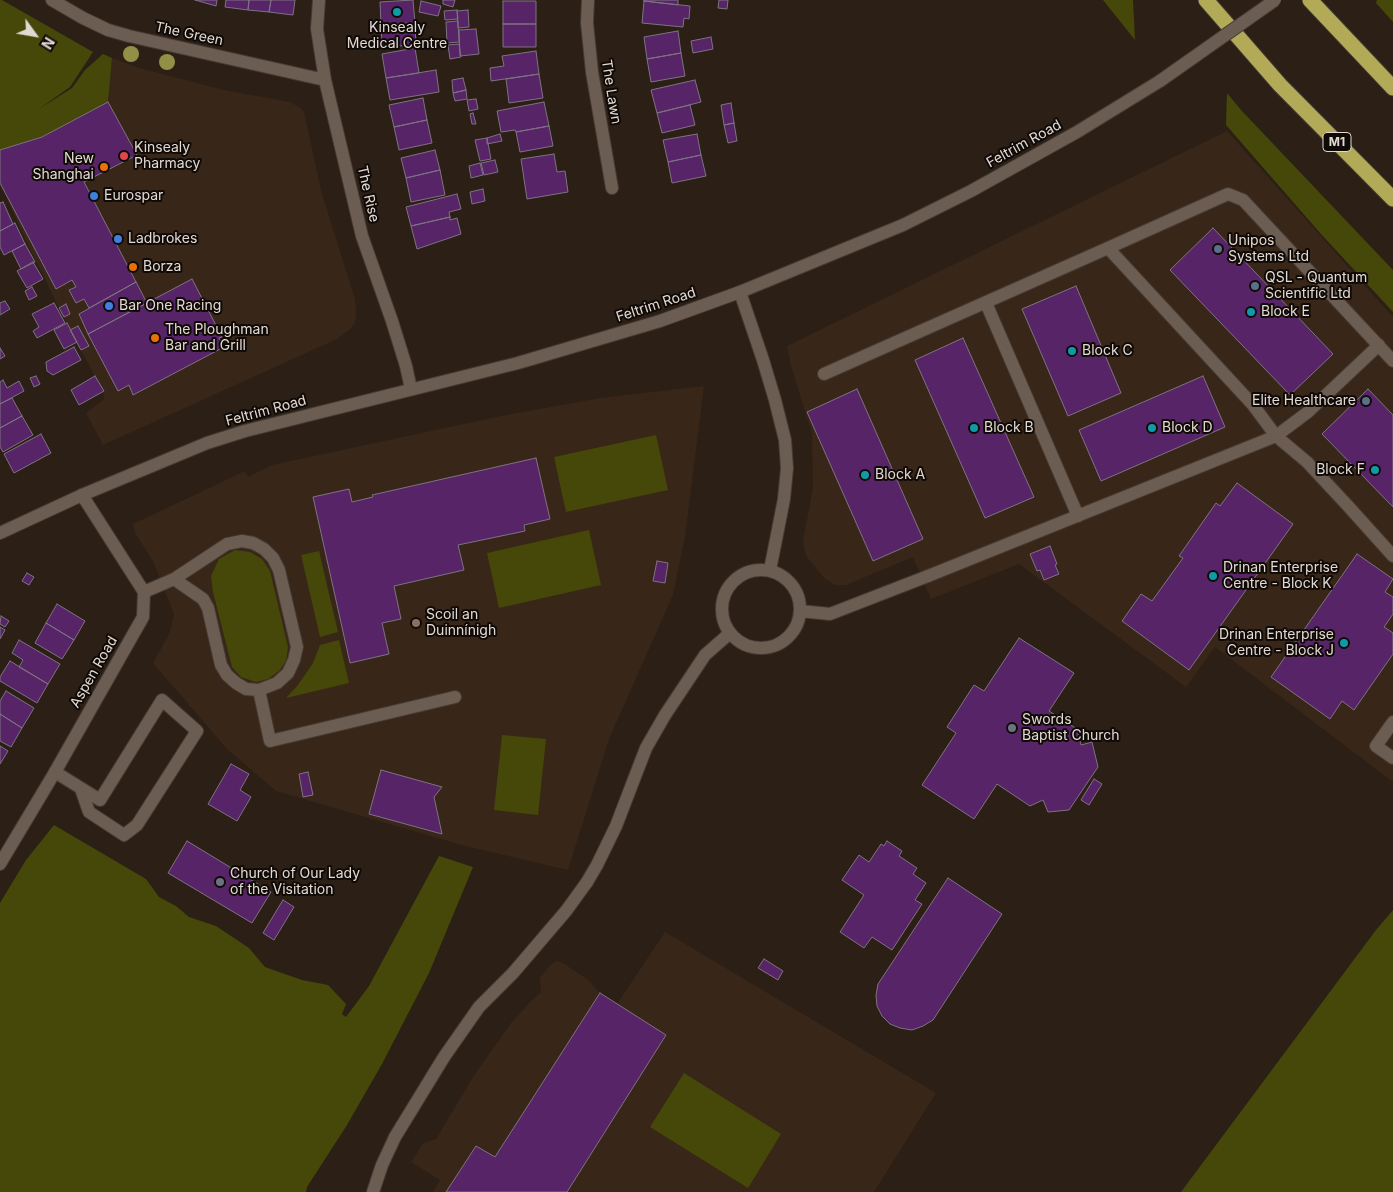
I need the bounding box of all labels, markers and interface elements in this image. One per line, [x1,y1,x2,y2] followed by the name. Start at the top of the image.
[391,6,403,18] marker: Kinsealy Medical Centre
[10,10,60,60] north arrow
[153,19,225,49] street label: The Green
[347,20,447,52] place label: Kinsealy Medical Centre
[38,34,58,52] text: N
[598,59,624,125] street label: The Lawn
[984,117,1064,171] street label: Feltrim Road
[1323,132,1351,152] road number: M1
[134,140,200,172] place label: Kinsealy Pharmacy
[118,150,130,162] marker: Kinsealy Pharmacy
[32,151,94,184] place label: New Shanghai
[98,161,110,173] marker: New Shanghai
[353,164,383,224] street label: The Rise
[104,188,163,204] place label: Eurospar
[88,190,100,202] marker: Eurospar
[128,231,197,247] place label: Ladbrokes
[112,233,124,245] marker: Ladbrokes
[1228,233,1309,266] place label: Unipos Systems Ltd
[1212,243,1224,255] marker: Unipos Systems Ltd
[143,259,181,275] place label: Borza
[127,261,139,273] marker: Borza
[1265,270,1367,302] place label: QSL - Quantum Scientific Ltd
[1249,280,1261,292] marker: QSL - Quantum Scientific Ltd
[614,284,698,326] street label: Feltrim Road
[119,298,221,314] place label: Bar One Racing
[103,300,115,312] marker: Bar One Racing
[1261,304,1310,320] place label: Block E
[1245,306,1257,318] marker: Block E
[165,322,269,354] place label: The Ploughman Bar and Grill
[149,332,161,344] marker: The Ploughman Bar and Grill
[1082,343,1133,359] place label: Block C
[1066,345,1078,357] marker: Block C
[224,392,308,430] street label: Feltrim Road
[1252,393,1356,409] place label: Elite Healthcare
[1360,395,1372,407] marker: Elite Healthcare
[984,420,1034,436] place label: Block B
[1162,420,1213,436] place label: Block D
[968,422,980,434] marker: Block B
[1146,422,1158,434] marker: Block D
[1316,462,1365,478] place label: Block F
[1369,464,1381,476] marker: Block F
[875,467,925,483] place label: Block A
[859,469,871,481] marker: Block A
[1223,560,1338,592] place label: Drinan Enterprise Centre - Block K
[1207,570,1219,582] marker: Drinan Enterprise Centre - Block K
[426,607,496,640] place label: Scoil an Duinnínigh
[410,617,422,629] marker: Scoil an Duinnínigh
[1219,627,1334,660] place label: Drinan Enterprise Centre - Block J
[67,633,121,711] street label: Aspen Road
[1338,637,1350,649] marker: Drinan Enterprise Centre - Block J
[1022,712,1120,744] place label: Swords Baptist Church
[1006,722,1018,734] marker: Swords Baptist Church
[230,866,360,899] place label: Church of Our Lady of the Visitation
[214,876,226,888] marker: Church of Our Lady of the Visitation

